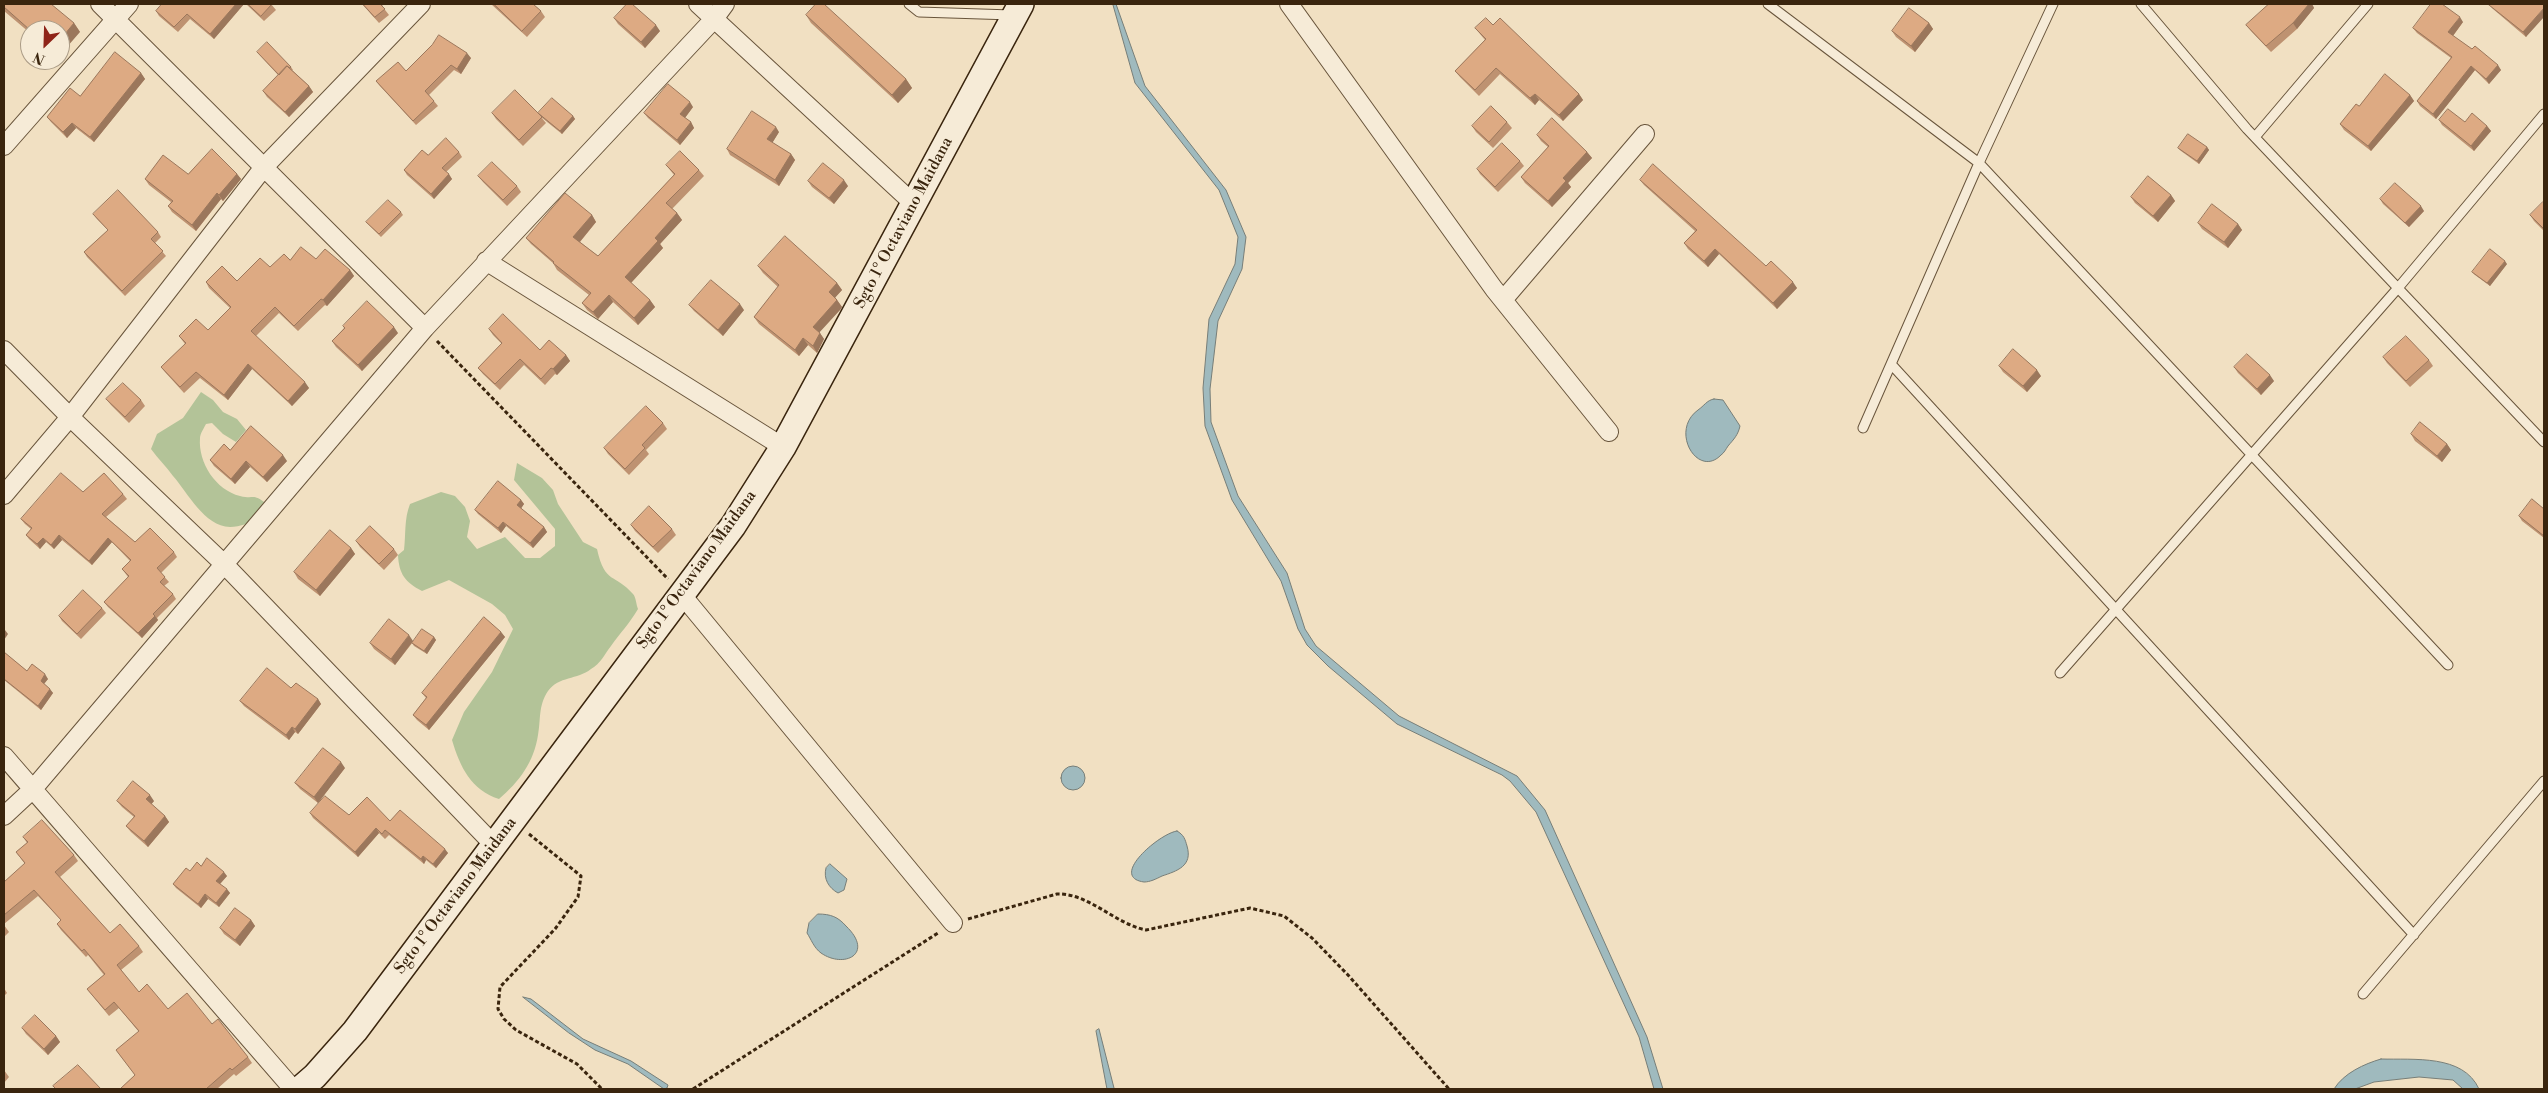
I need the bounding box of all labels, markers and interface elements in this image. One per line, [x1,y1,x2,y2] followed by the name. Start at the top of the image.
[20,20,70,70] north arrow
[31,47,48,68] text: N
[851,134,957,312] street label: Sgto 1° Octaviano Maidana
[633,487,761,653] street label: Sgto 1° Octaviano Maidana
[391,814,521,978] street label: Sgto 1° Octaviano Maidana

